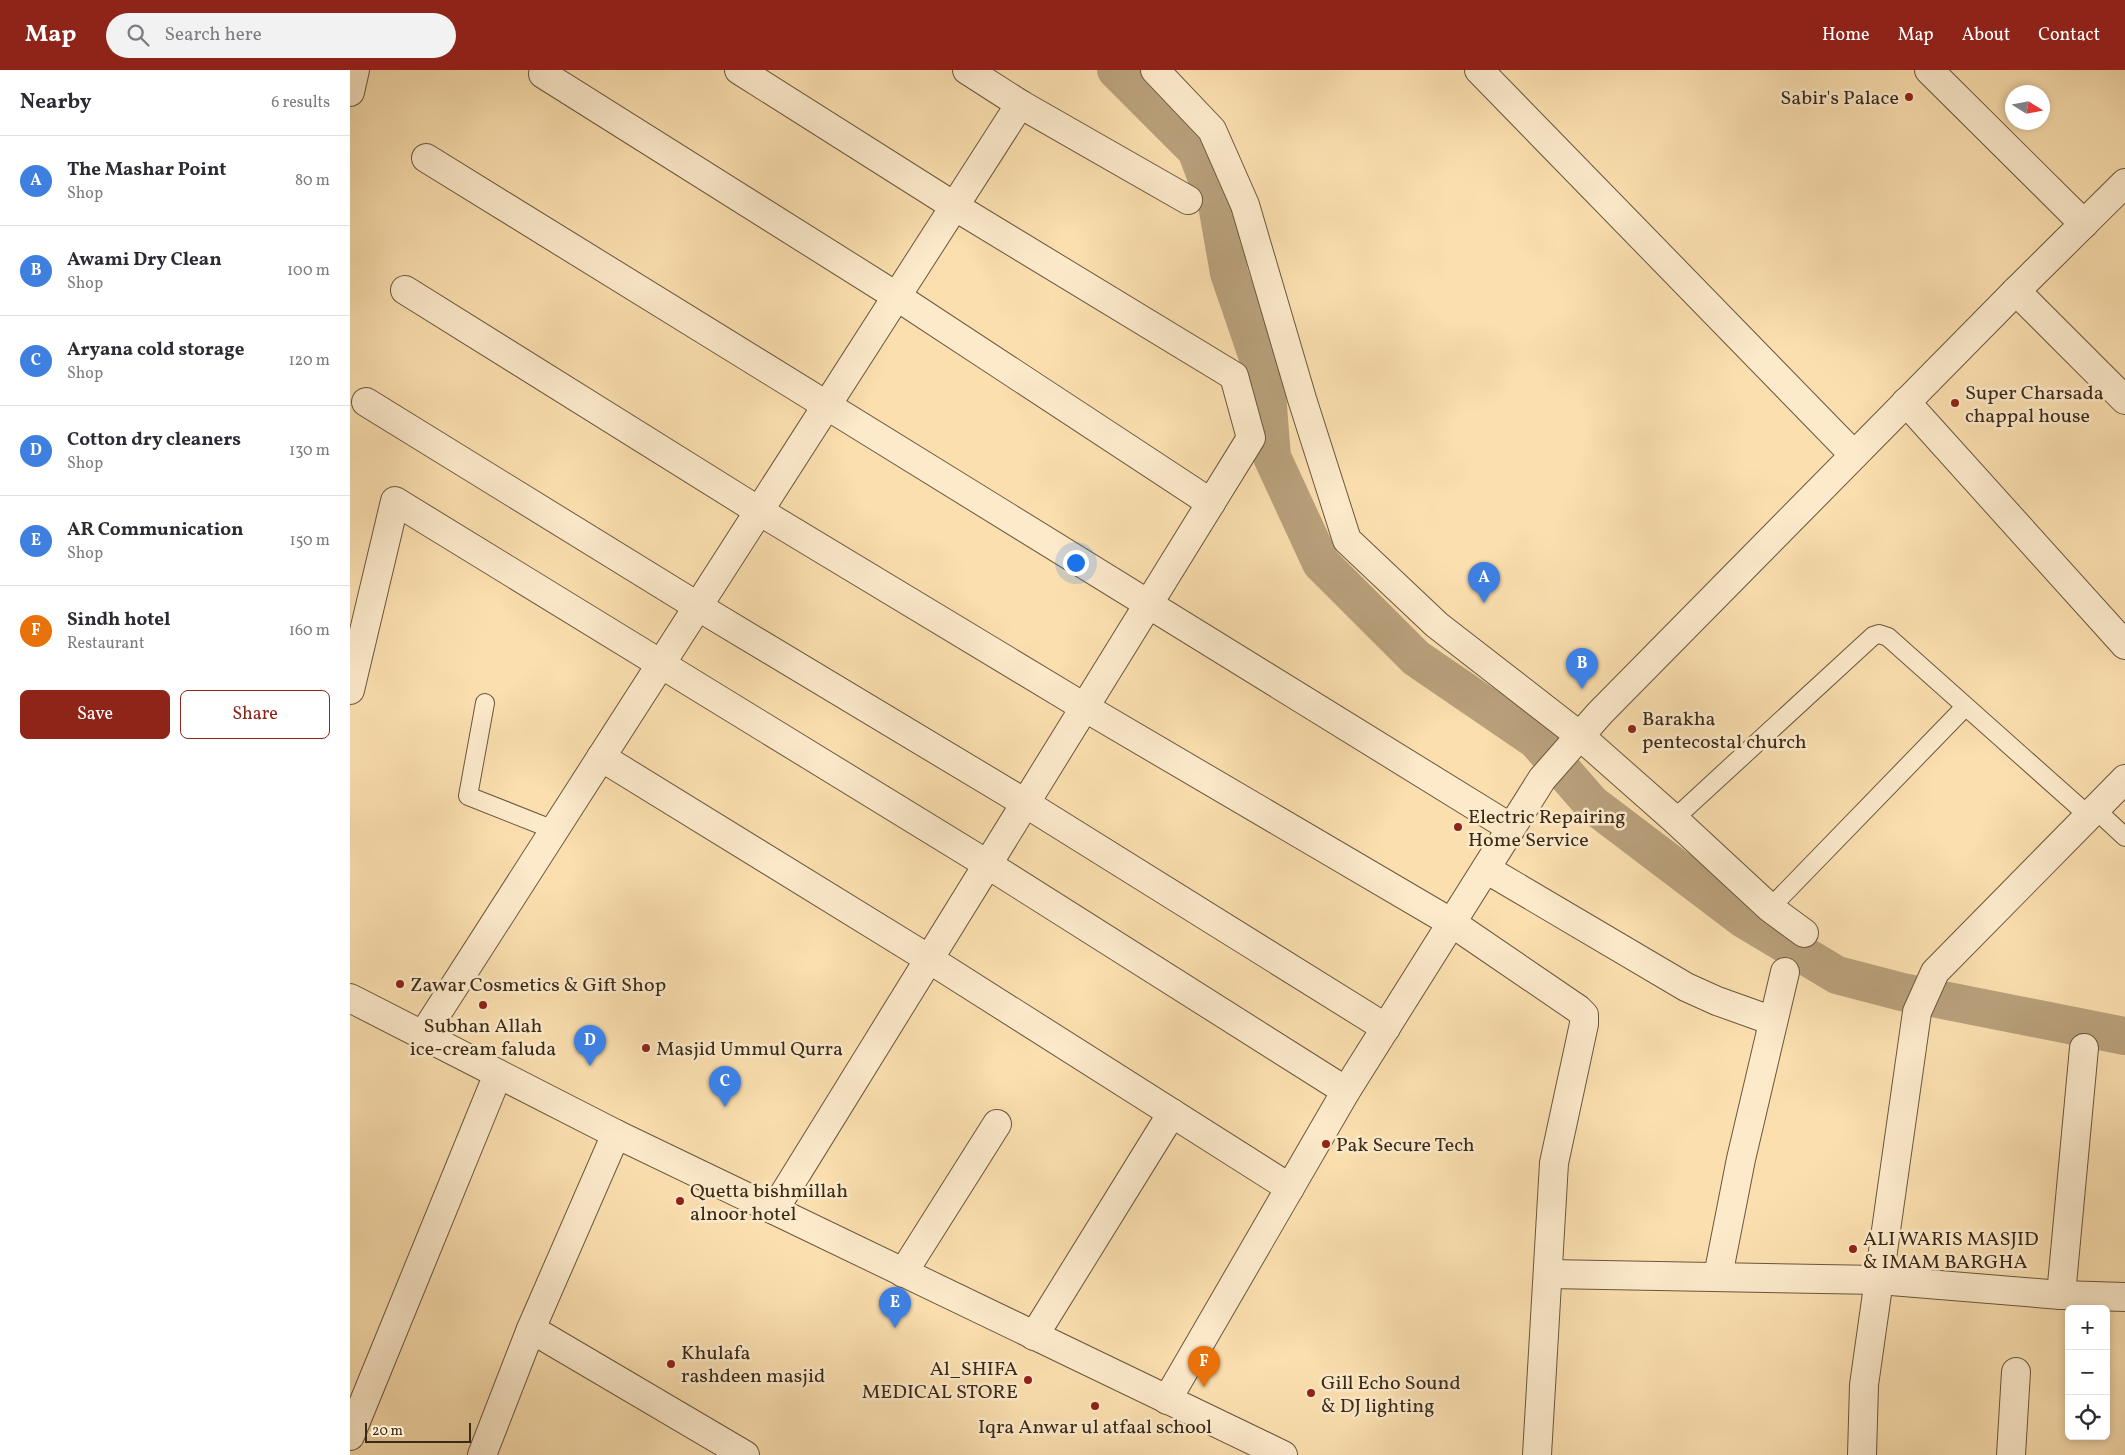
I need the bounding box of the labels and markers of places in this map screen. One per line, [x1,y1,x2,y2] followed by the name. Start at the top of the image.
[1780,85,1899,113] place label: Sabir's Palace
[1903,91,1915,103] marker: Sabir's Palace
[1965,380,2104,431] place label: Super Charsada chappal house
[1949,397,1961,409] marker: Super Charsada chappal house
[1468,562,1500,603] pin: A
[1566,648,1598,689] pin: B
[1642,706,1807,757] place label: Barakha pentecostal church
[1626,723,1638,735] marker: Barakha pentecostal church
[1468,804,1626,855] place label: Electric Repairing Home Service
[1452,821,1464,833] marker: Electric Repairing Home Service
[410,972,666,1000] place label: Zawar Cosmetics & Gift Shop
[394,978,406,990] marker: Zawar Cosmetics & Gift Shop
[477,999,489,1011] marker: Subhan Allah ice-cream faluda
[410,1013,556,1064] place label: Subhan Allah ice-cream faluda
[574,1025,606,1066] pin: D
[656,1036,843,1064] place label: Masjid Ummul Qurra
[640,1042,652,1054] marker: Masjid Ummul Qurra
[709,1066,741,1107] pin: C
[1336,1132,1475,1160] place label: Pak Secure Tech
[1320,1138,1332,1150] marker: Pak Secure Tech
[690,1178,848,1229] place label: Quetta bishmillah alnoor hotel
[674,1195,686,1207] marker: Quetta bishmillah alnoor hotel
[1863,1226,2039,1277] place label: ALI WARIS MASJID & IMAM BARGHA
[1847,1243,1859,1255] marker: ALI WARIS MASJID & IMAM BARGHA
[879,1287,911,1328] pin: E
[681,1340,825,1391] place label: Khulafa rashdeen masjid
[1188,1346,1220,1387] pin: F
[862,1356,1018,1407] place label: Al_SHIFA MEDICAL STORE
[665,1358,677,1370] marker: Khulafa rashdeen masjid
[1321,1370,1461,1421] place label: Gill Echo Sound & DJ lighting
[1022,1374,1034,1386] marker: Al_SHIFA MEDICAL STORE
[1305,1387,1317,1399] marker: Gill Echo Sound & DJ lighting
[1089,1400,1101,1412] marker: Iqra Anwar ul atfaal school
[978,1414,1212,1442] place label: Iqra Anwar ul atfaal school

